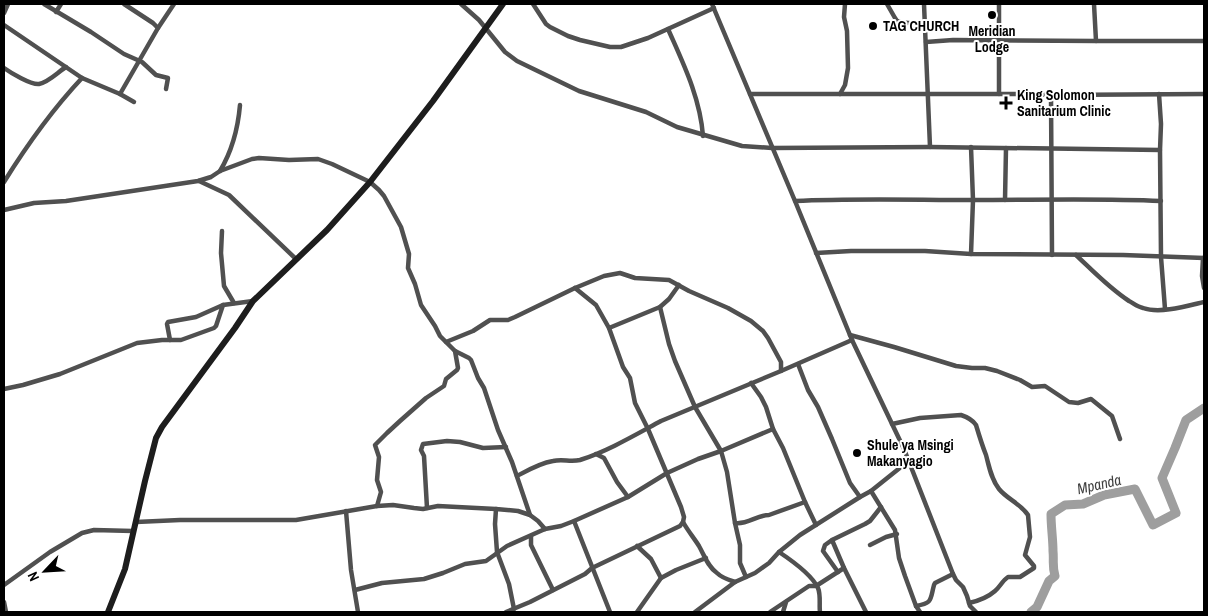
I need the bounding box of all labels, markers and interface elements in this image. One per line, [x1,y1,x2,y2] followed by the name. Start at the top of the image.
[986,9,998,21] marker: Meridian Lodge
[883,17,959,35] place label: TAG CHURCH
[867,20,879,32] marker: TAG CHURCH
[968,22,1016,56] place label: Meridian Lodge
[1017,86,1111,120] place label: King Solomon Sanitarium Clinic
[999,96,1013,110] marker: King Solomon Sanitarium Clinic
[867,436,954,470] place label: Shule ya Msingi Makanyagio
[851,447,863,459] marker: Shule ya Msingi Makanyagio
[1075,469,1123,499] water label: Mpanda
[20,546,70,596] north arrow
[23,569,43,584] text: N

